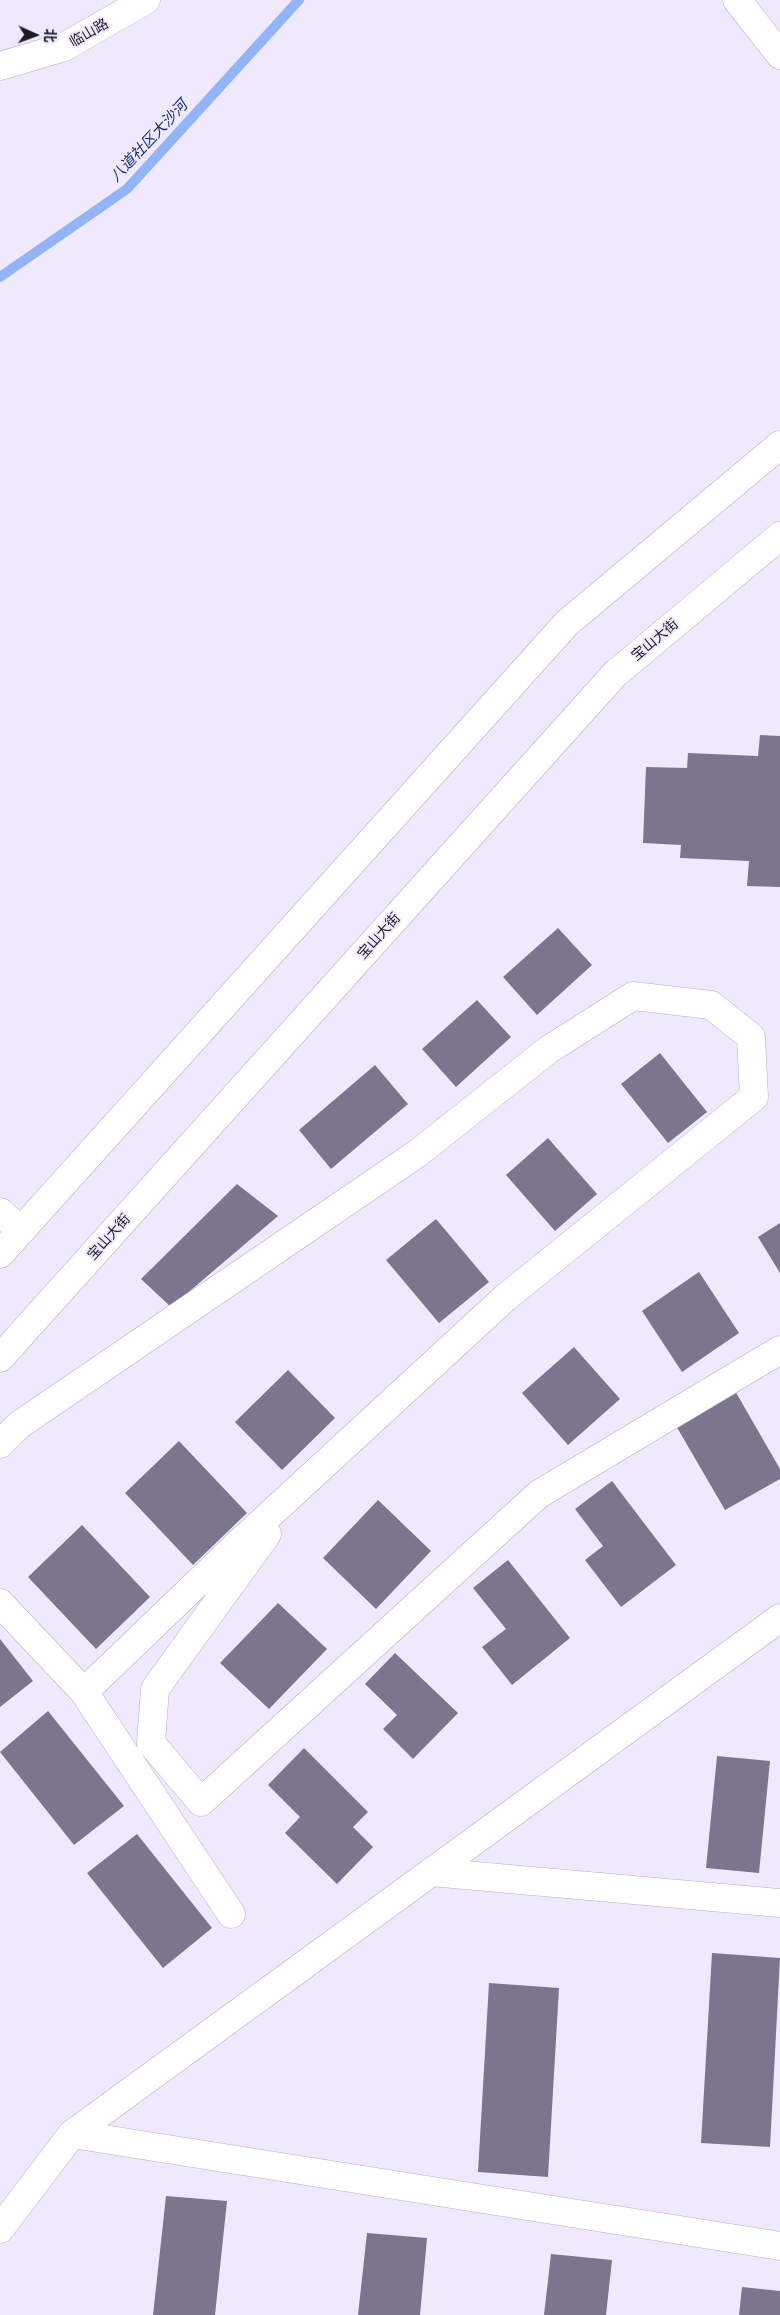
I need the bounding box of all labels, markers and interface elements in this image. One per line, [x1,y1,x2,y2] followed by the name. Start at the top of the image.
[10,10,60,60] north arrow
[67,15,111,51] street label: 临山路
[42,28,58,43] text: 北
[107,96,191,186] water label: 八道社区大沙河
[628,616,682,664] street label: 宝山大街
[354,910,404,962] street label: 宝山大街
[84,1211,134,1263] street label: 宝山大街

